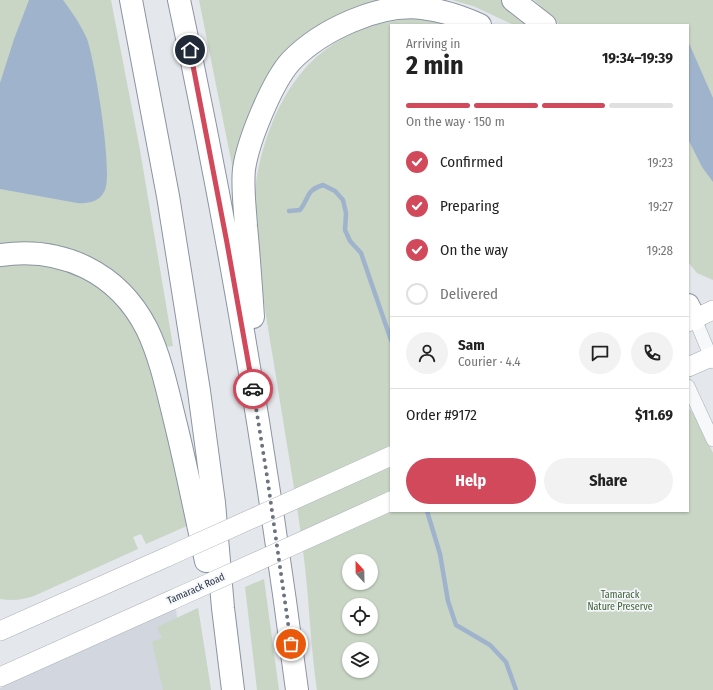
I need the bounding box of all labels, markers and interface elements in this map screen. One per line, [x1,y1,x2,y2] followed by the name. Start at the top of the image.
[173,33,207,67] pin
[406,36,460,51] text: Arriving in
[179,39,201,61] icon: home
[602,49,673,67] text: 19:34–19:39
[406,50,464,81] text: 2 min
[406,114,505,129] text: On the way · 150 m
[406,151,428,173] icon: check
[440,153,503,171] text: Confirmed
[647,155,673,170] text: 19:23
[406,195,428,217] icon: check
[440,197,499,215] text: Preparing
[648,199,673,214] text: 19:27
[406,239,428,261] icon: check
[440,241,508,259] text: On the way
[647,243,673,258] text: 19:28
[440,285,498,303] text: Delivered
[406,332,448,374] button: person
[579,332,621,374] button: chat
[631,332,673,374] button: phone
[458,336,485,354] text: Sam
[458,354,521,369] text: Courier · 4.4
[233,369,273,409] courier
[242,378,264,400] icon: car
[406,406,477,424] text: Order #9172
[635,406,673,424] text: $11.69
[406,458,536,504] button: Help
[544,458,673,504] button: Share
[342,554,378,590] north arrow
[342,554,378,678] map controls
[165,571,227,607] street label: Tamarack Road
[587,589,653,613] park label: Tamarack Nature Preserve
[342,598,378,634] button: locate
[274,627,308,661] pin
[280,633,302,655] icon: bag
[342,642,378,678] button: layers

